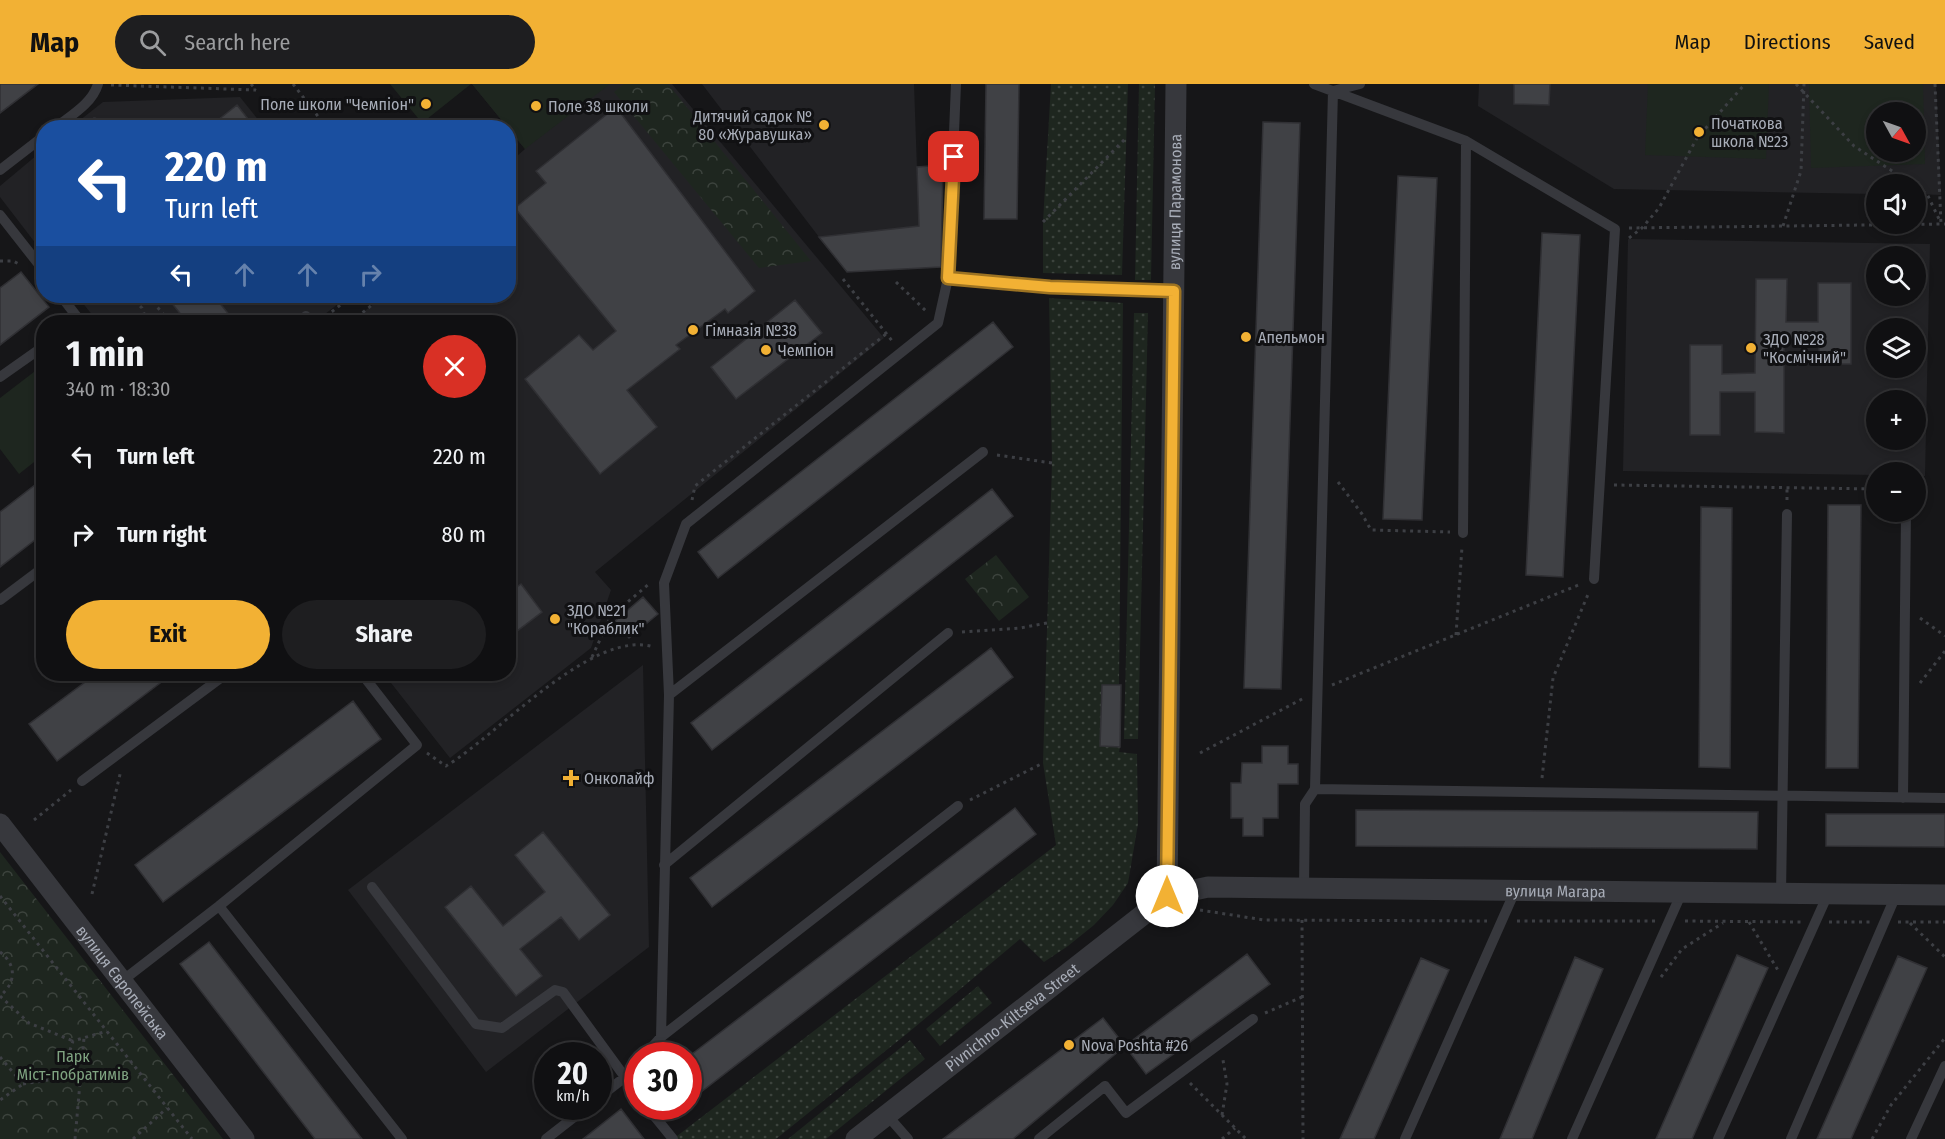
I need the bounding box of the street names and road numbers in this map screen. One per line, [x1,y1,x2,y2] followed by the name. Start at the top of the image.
[1165,134,1185,270] street label: вулиця Парамонова
[1505,881,1606,901] street label: вулиця Магара
[72,922,172,1043] street label: вулиця Європейська
[942,959,1084,1076] street label: Pivnichno-Kiltseva Street

